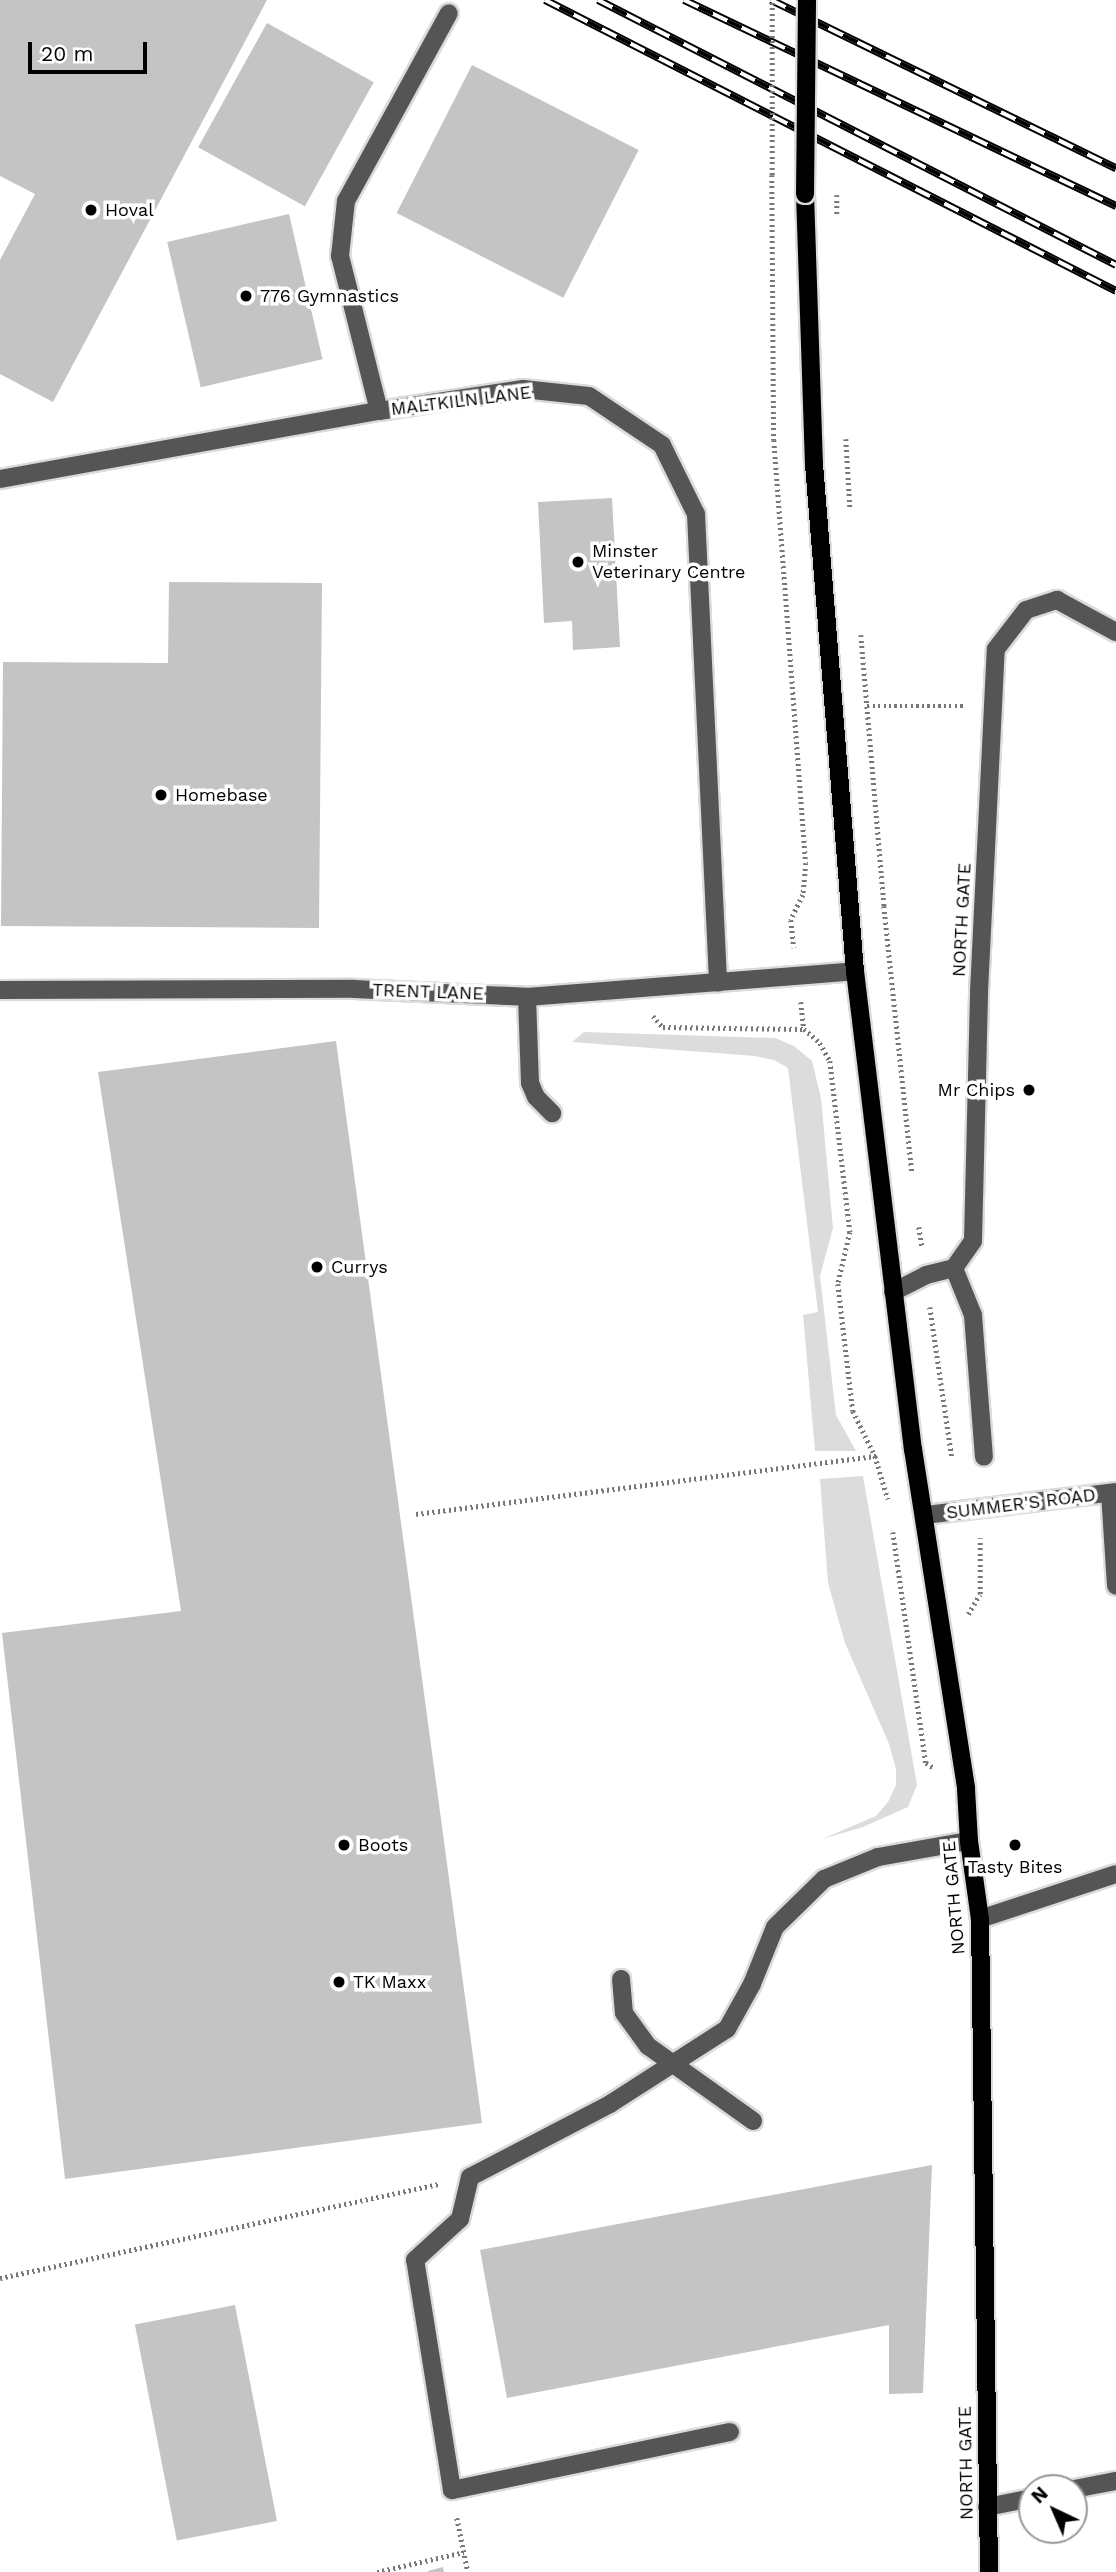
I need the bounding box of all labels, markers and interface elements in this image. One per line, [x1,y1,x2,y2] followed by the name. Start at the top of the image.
[32,28,150,72] scale bar
[41,41,93,66] text: 20 m
[105,199,154,221] place label: Hoval
[83,202,99,218] marker: Hoval
[260,285,399,307] place label: 776 Gymnastics
[238,288,254,304] marker: 776 Gymnastics
[390,382,532,420] street label: MALTKILN LANE
[592,541,746,584] place label: Minster Veterinary Centre
[570,554,586,570] marker: Minster Veterinary Centre
[175,784,268,806] place label: Homebase
[153,787,169,803] marker: Homebase
[948,862,976,978] street label: NORTH GATE
[372,979,484,1005] street label: TRENT LANE
[937,1079,1015,1101] place label: Mr Chips
[1021,1082,1037,1098] marker: Mr Chips
[331,1256,388,1278] place label: Currys
[309,1259,325,1275] marker: Currys
[945,1484,1097,1524] street label: SUMMER'S ROAD
[358,1834,408,1856] place label: Boots
[336,1837,352,1853] marker: Boots
[1007,1837,1023,1853] marker: Tasty Bites
[938,1840,970,1956] street label: NORTH GATE
[967,1856,1063,1878] place label: Tasty Bites
[353,1971,426,1993] place label: TK Maxx
[331,1974,347,1990] marker: TK Maxx
[954,2406,978,2520] street label: NORTH GATE
[1018,2474,1088,2544] north arrow
[1026,2482,1053,2508] text: N

